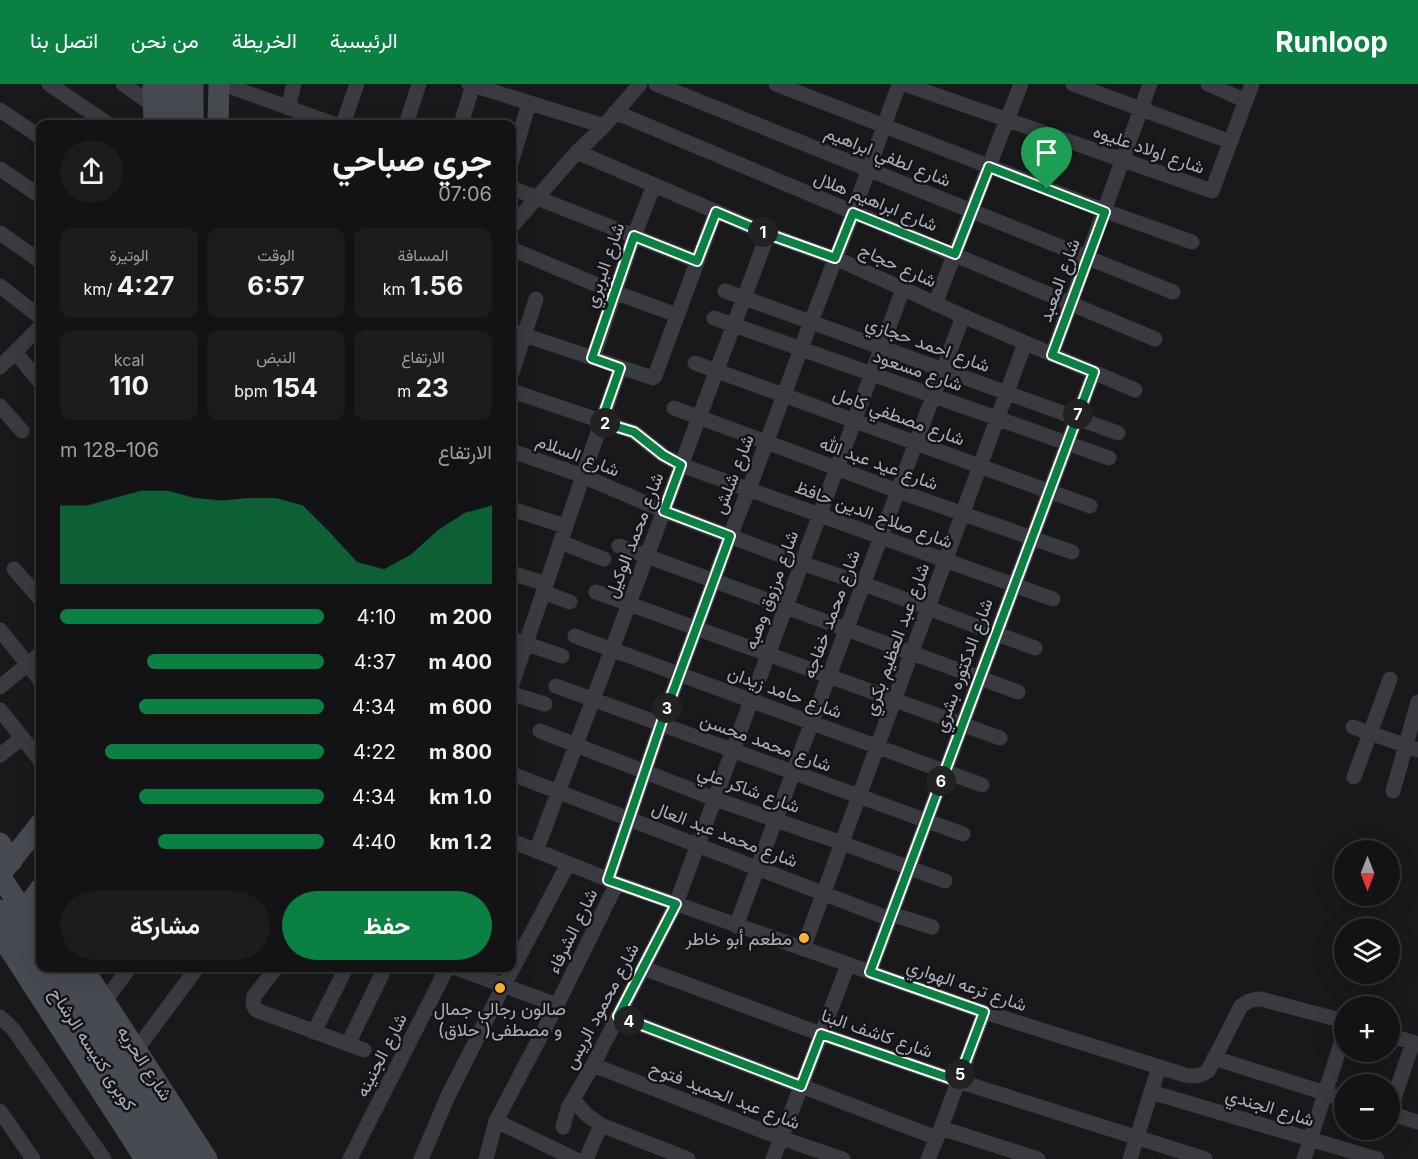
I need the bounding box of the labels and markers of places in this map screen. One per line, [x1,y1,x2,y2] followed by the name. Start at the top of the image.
[1021,127,1072,189] pin
[748,217,778,247] pin: 1
[1063,399,1093,429] pin: 7
[590,408,620,438] pin: 2
[652,693,682,723] pin: 3
[926,766,956,796] pin: 6
[684,928,792,951] place label: مطعم أبو خاطر
[797,931,811,945] marker: مطعم أبو خاطر
[493,981,507,995] marker: صالون رجالي جمال و مصطفى( حلاق)
[434,998,566,1041] place label: صالون رجالي جمال و مصطفى( حلاق)
[614,1006,644,1036] pin: 4
[945,1059,975,1089] pin: 5

